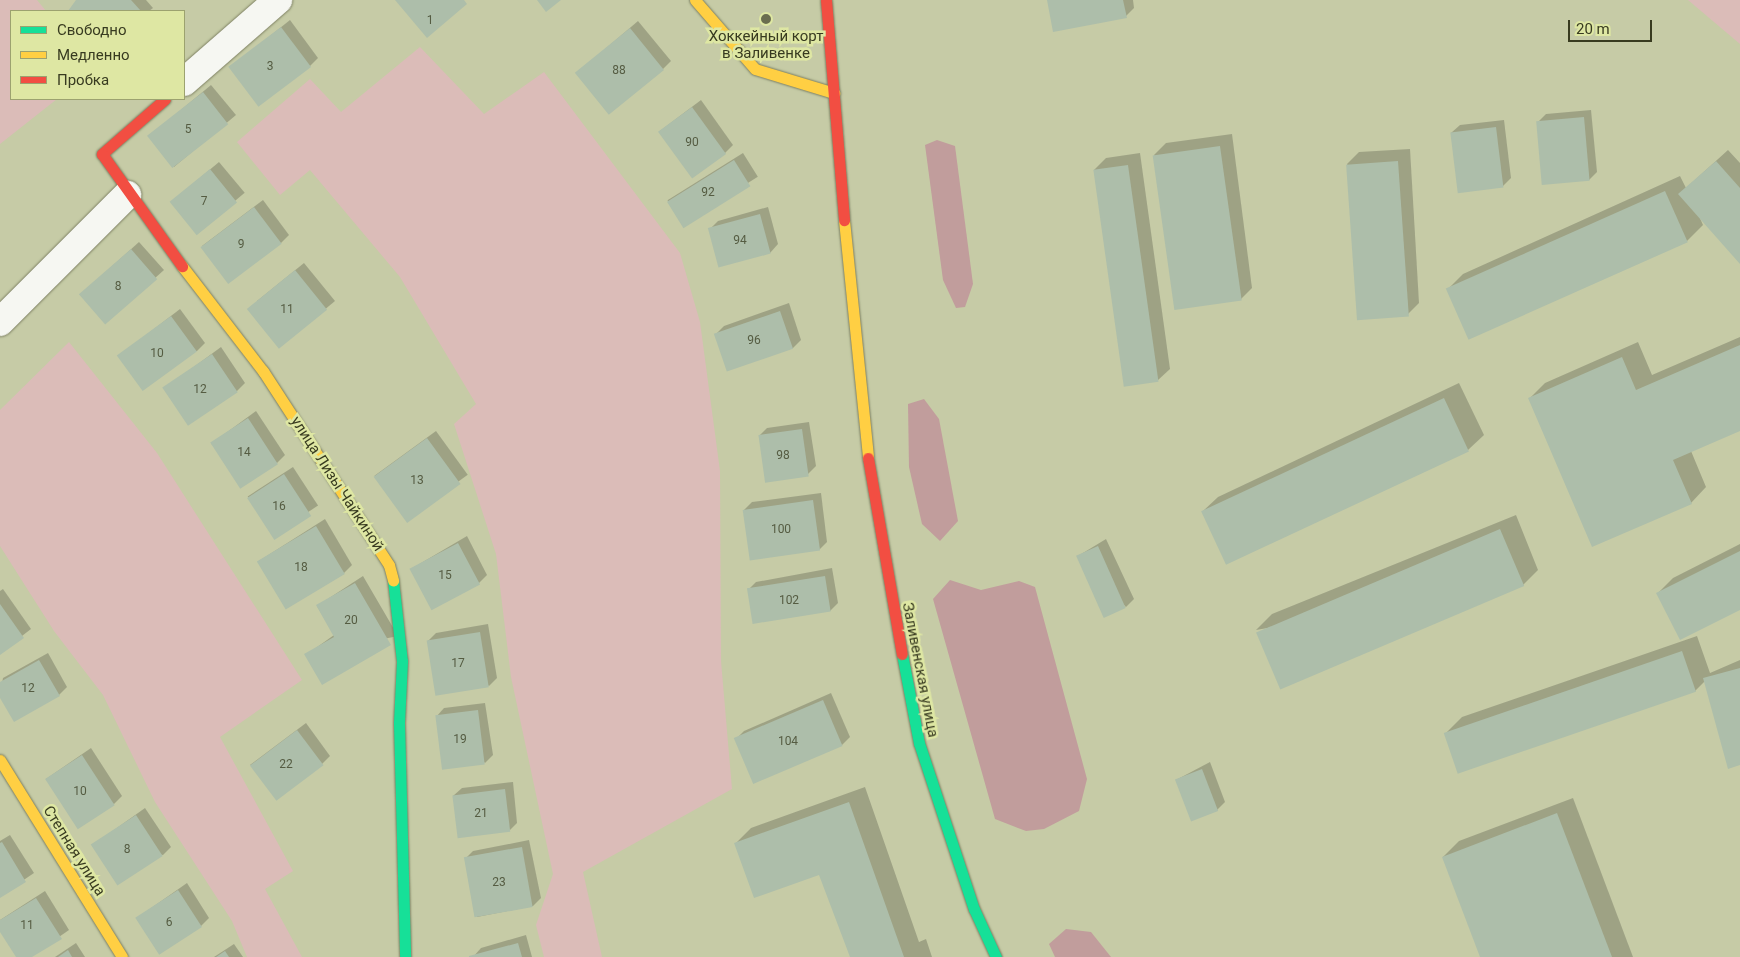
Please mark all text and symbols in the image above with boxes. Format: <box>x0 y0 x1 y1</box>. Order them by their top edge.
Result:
legend <box>10 10 185 100</box>
scale bar <box>1570 10 1654 42</box>
marker: Хоккейный корт в Заливенке <box>760 13 772 25</box>
house number: 1 <box>427 14 433 28</box>
text: 20 m <box>1576 20 1610 38</box>
text: Свободно <box>57 21 126 39</box>
place label: Хоккейный корт в Заливенке <box>709 27 823 62</box>
text: Медленно <box>57 46 130 64</box>
house number: 3 <box>267 60 273 74</box>
house number: 88 <box>612 64 626 78</box>
text: Пробка <box>57 71 109 89</box>
house number: 5 <box>185 123 191 137</box>
house number: 90 <box>685 136 699 150</box>
house number: 92 <box>701 186 715 200</box>
house number: 7 <box>201 195 207 209</box>
house number: 94 <box>733 234 747 248</box>
house number: 9 <box>238 238 244 252</box>
house number: 8 <box>115 280 121 294</box>
house number: 11 <box>280 303 294 317</box>
house number: 96 <box>747 334 761 348</box>
house number: 10 <box>150 347 164 361</box>
house number: 12 <box>193 383 207 397</box>
street label: улица Лизы Чайкиной <box>287 413 387 555</box>
house number: 14 <box>237 446 251 460</box>
house number: 98 <box>776 449 790 463</box>
house number: 13 <box>410 474 424 488</box>
house number: 16 <box>272 500 286 514</box>
house number: 100 <box>771 523 791 537</box>
house number: 18 <box>294 561 308 575</box>
house number: 15 <box>438 569 452 583</box>
house number: 102 <box>779 594 799 608</box>
street label: Заливенская улица <box>898 601 942 739</box>
house number: 20 <box>344 614 358 628</box>
house number: 17 <box>451 657 465 671</box>
house number: 12 <box>21 682 35 696</box>
house number: 19 <box>453 733 467 747</box>
house number: 104 <box>778 735 798 749</box>
house number: 22 <box>279 758 293 772</box>
house number: 10 <box>73 785 87 799</box>
street label: Степная улица <box>39 803 109 899</box>
house number: 21 <box>474 807 488 821</box>
house number: 8 <box>124 843 130 857</box>
house number: 23 <box>492 876 506 890</box>
house number: 6 <box>166 916 172 930</box>
house number: 11 <box>20 919 34 933</box>

